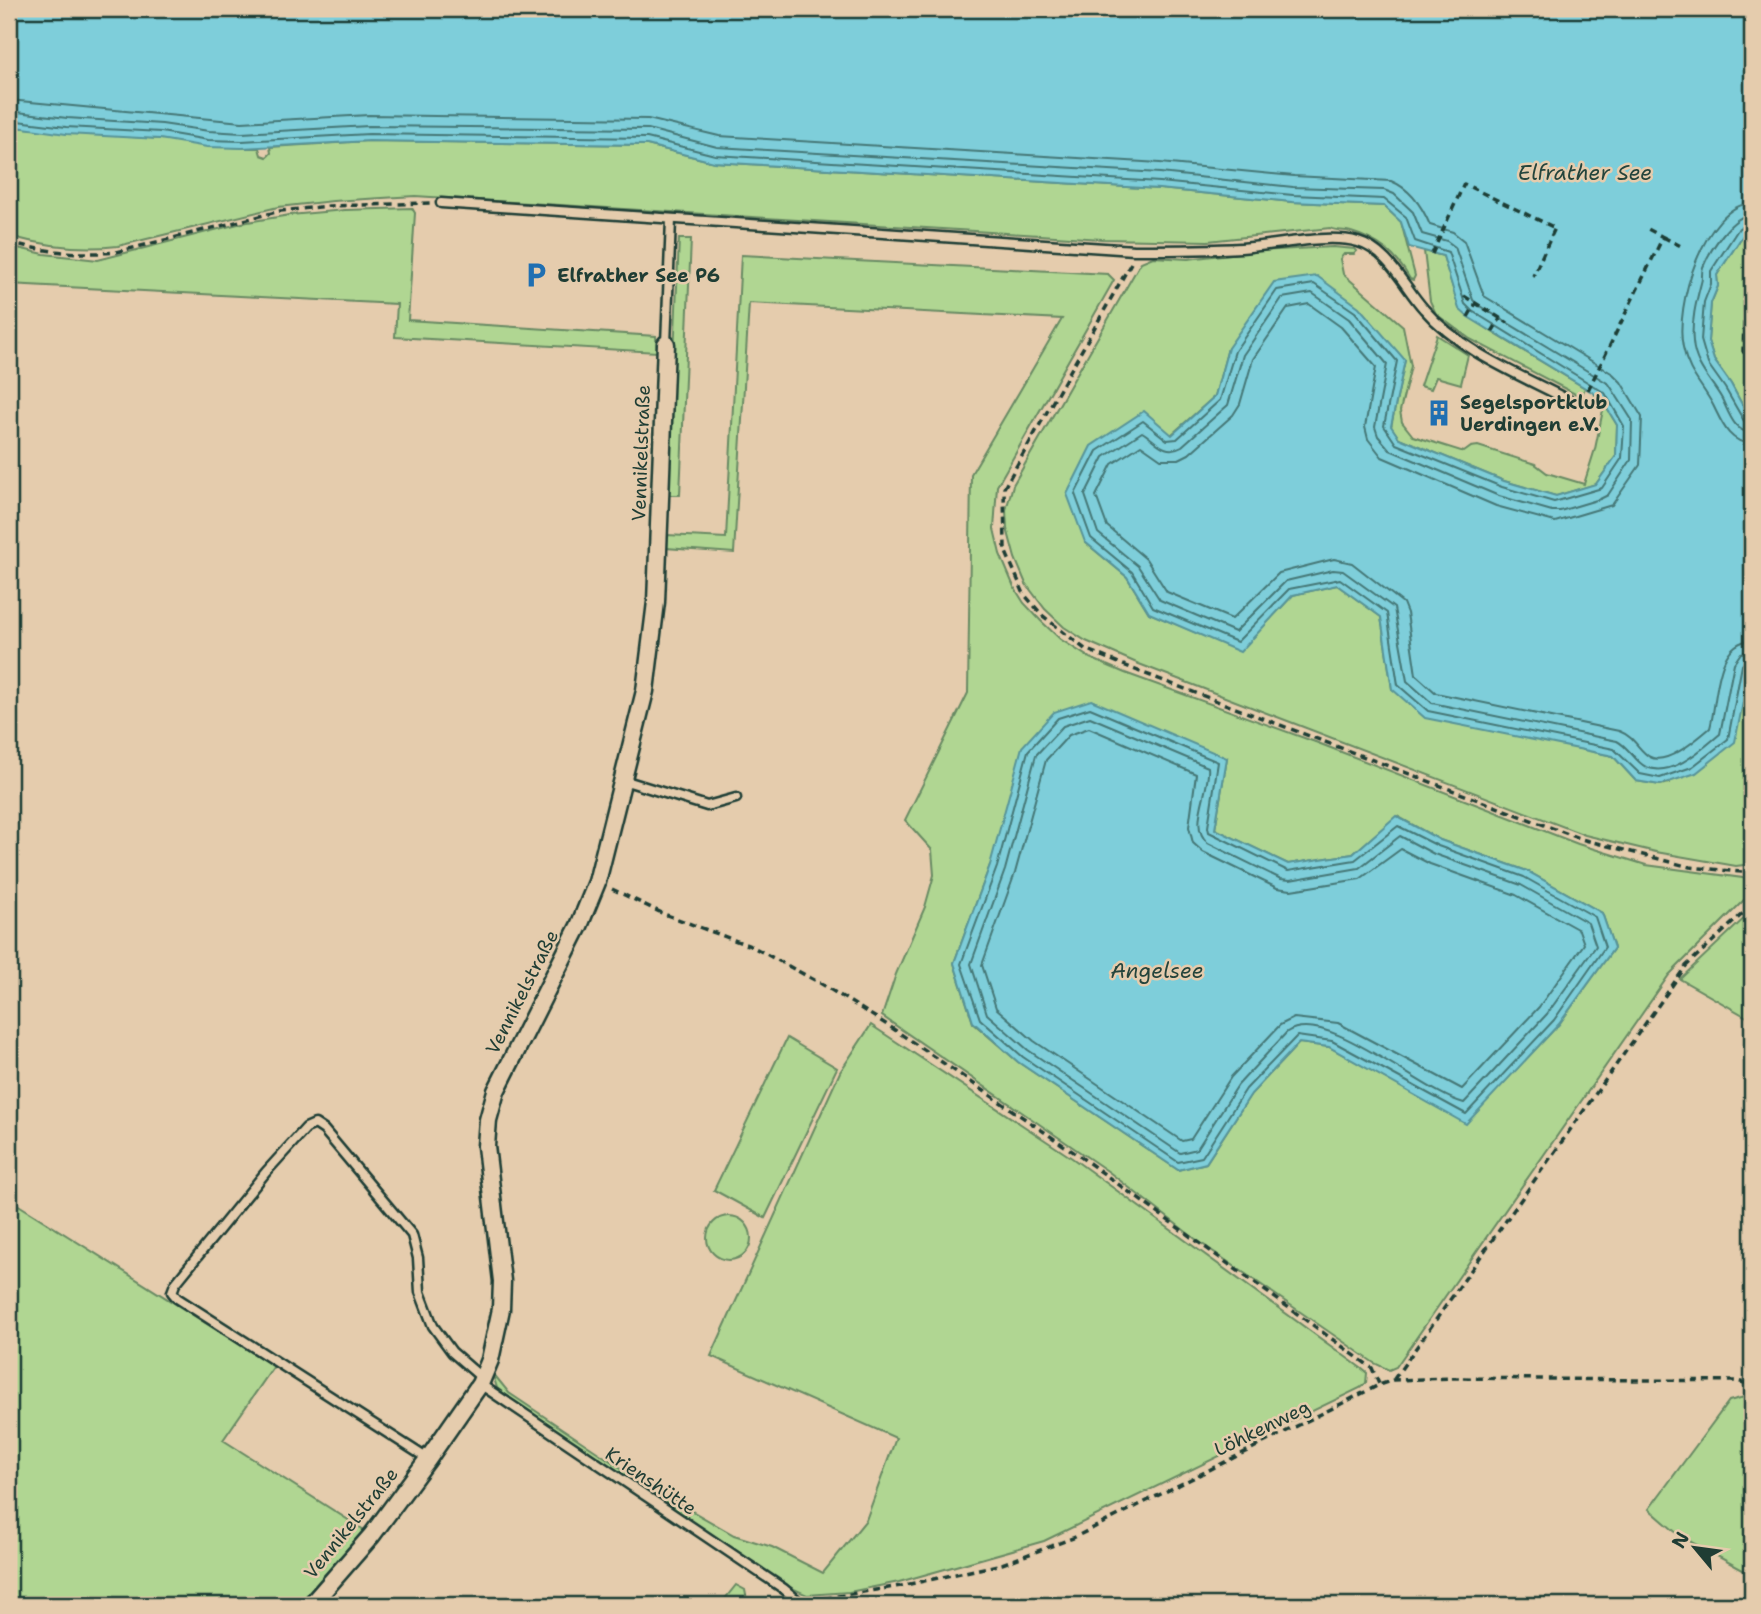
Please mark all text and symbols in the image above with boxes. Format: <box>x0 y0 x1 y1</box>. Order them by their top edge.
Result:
water label: Elfrather See <box>1518 159 1652 187</box>
parking icon: Elfrather See P6 <box>521 260 551 290</box>
place label: Elfrather See P6 <box>557 263 720 288</box>
street label: Vennikelstraße <box>626 384 656 522</box>
place label: Segelsportklub Uerdingen e.V. <box>1460 390 1608 437</box>
building icon: Segelsportklub Uerdingen e.V. <box>1424 398 1454 428</box>
street label: Vennikelstraße <box>480 926 564 1058</box>
water label: Angelsee <box>1111 957 1203 985</box>
street label: Löhkenweg <box>1210 1394 1314 1462</box>
street label: Krienshütte <box>601 1441 701 1521</box>
street label: Vennikelstraße <box>298 1462 404 1584</box>
north arrow <box>1660 1512 1730 1582</box>
text: N <box>1666 1527 1695 1553</box>

